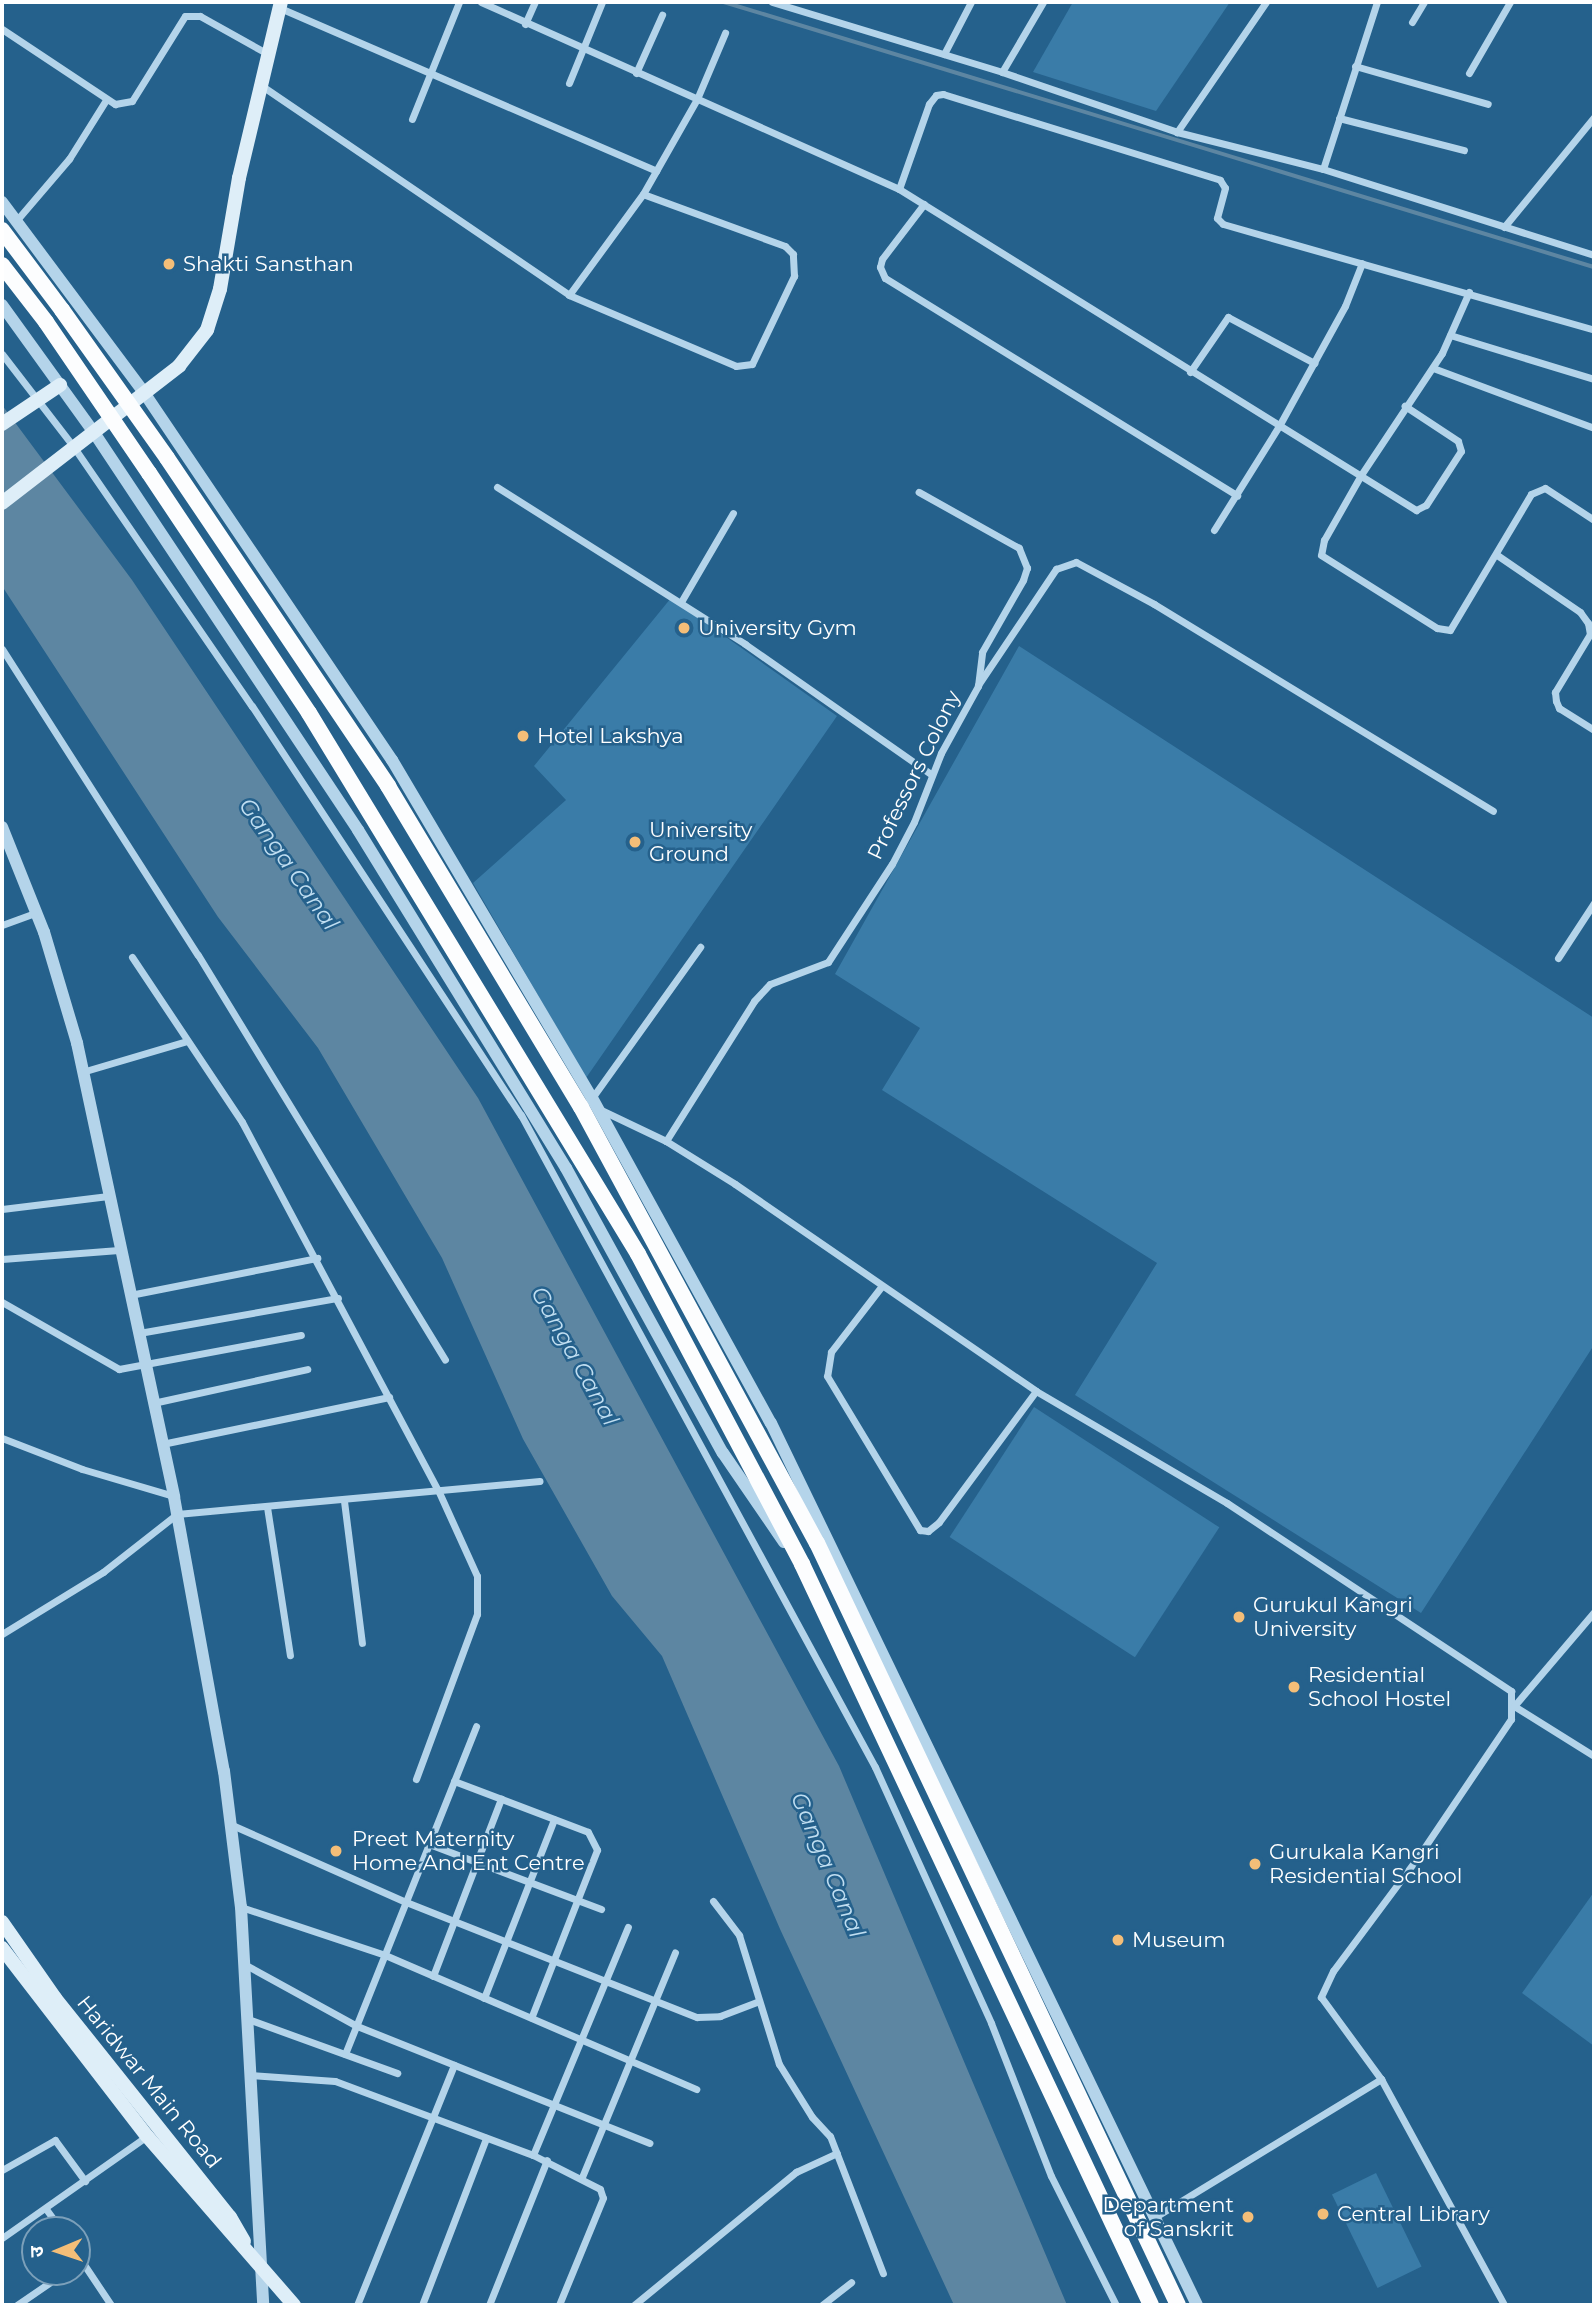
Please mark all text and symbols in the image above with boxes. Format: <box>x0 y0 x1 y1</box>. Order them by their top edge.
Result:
place label: Shakti Sansthan <box>183 251 354 277</box>
marker: Shakti Sansthan <box>161 256 177 272</box>
place label: University Gym <box>698 615 857 641</box>
marker: University Gym <box>676 620 692 636</box>
street label: Professors Colony <box>862 686 966 864</box>
place label: Hotel Lakshya <box>537 723 684 749</box>
marker: Hotel Lakshya <box>515 728 531 744</box>
water label: Ganga Canal <box>233 793 345 935</box>
place label: University Ground <box>649 817 752 867</box>
marker: University Ground <box>627 834 643 850</box>
water label: Ganga Canal <box>525 1281 625 1431</box>
place label: Gurukul Kangri University <box>1253 1592 1413 1642</box>
marker: Gurukul Kangri University <box>1231 1609 1247 1625</box>
place label: Residential School Hostel <box>1308 1662 1451 1712</box>
marker: Residential School Hostel <box>1286 1679 1302 1695</box>
water label: Ganga Canal <box>785 1788 871 1942</box>
place label: Preet Maternity Home And Ent Centre <box>352 1826 585 1876</box>
place label: Gurukala Kangri Residential School <box>1269 1839 1462 1889</box>
marker: Preet Maternity Home And Ent Centre <box>326 1841 346 1861</box>
marker: Gurukala Kangri Residential School <box>1247 1856 1263 1872</box>
place label: Museum <box>1132 1927 1225 1953</box>
marker: Museum <box>1110 1932 1126 1948</box>
street label: Haridwar Main Road <box>72 1991 226 2173</box>
place label: Department of Sanskrit <box>1102 2192 1234 2242</box>
place label: Central Library <box>1337 2201 1490 2227</box>
marker: Central Library <box>1315 2206 1331 2222</box>
marker: Department of Sanskrit <box>1240 2209 1256 2225</box>
north arrow <box>21 2216 91 2286</box>
text: उ <box>25 2246 48 2258</box>

